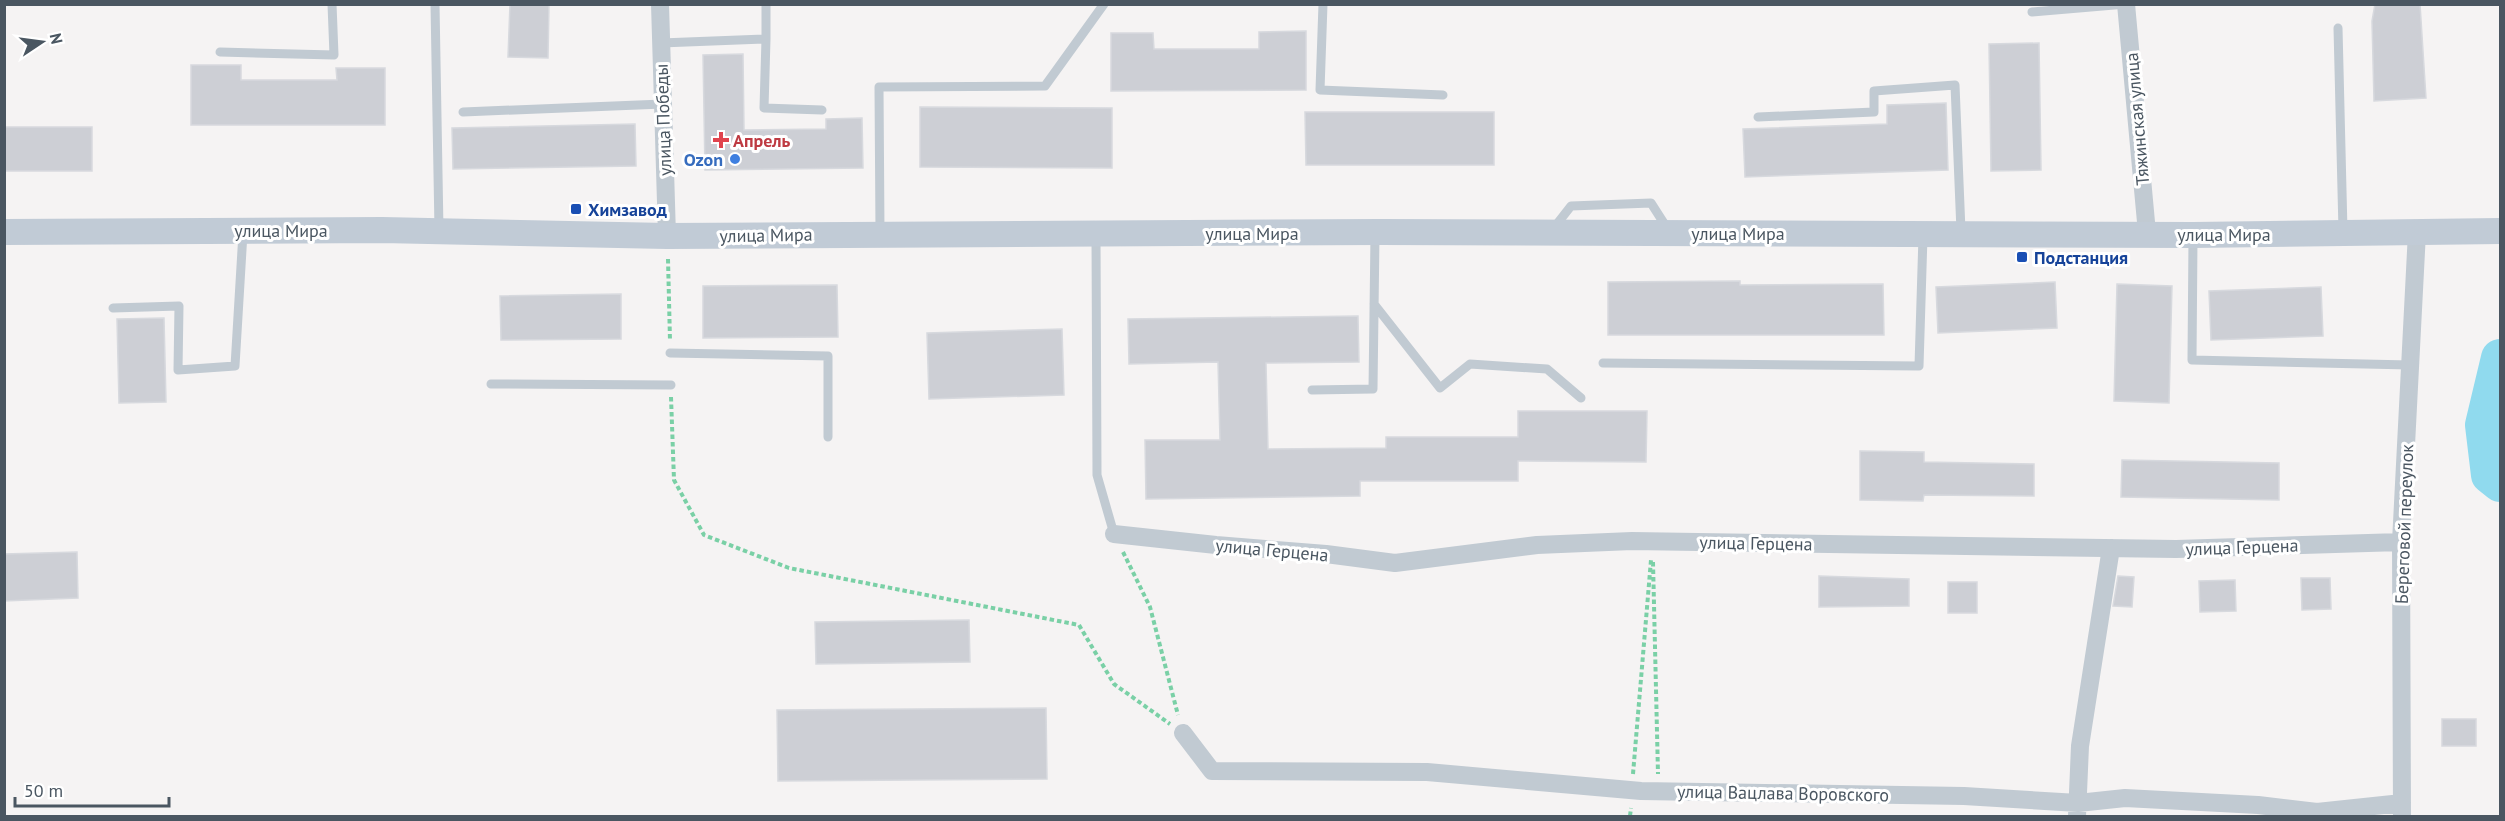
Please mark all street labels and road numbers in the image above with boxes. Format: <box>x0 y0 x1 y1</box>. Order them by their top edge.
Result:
street label: Тяжинская улица <box>2120 52 2154 186</box>
street label: улица Победы <box>650 64 676 176</box>
street label: улица Мира <box>234 219 328 242</box>
street label: улица Мира <box>1205 222 1299 245</box>
street label: улица Мира <box>1691 222 1785 245</box>
street label: улица Мира <box>719 223 813 247</box>
street label: улица Мира <box>2177 223 2271 246</box>
street label: Береговой переулок <box>2390 443 2418 604</box>
street label: улица Герцена <box>1699 531 1813 555</box>
street label: улица Герцена <box>1215 534 1329 566</box>
street label: улица Герцена <box>2185 534 2299 560</box>
street label: улица Вацлава Воровского <box>1677 780 1889 806</box>

